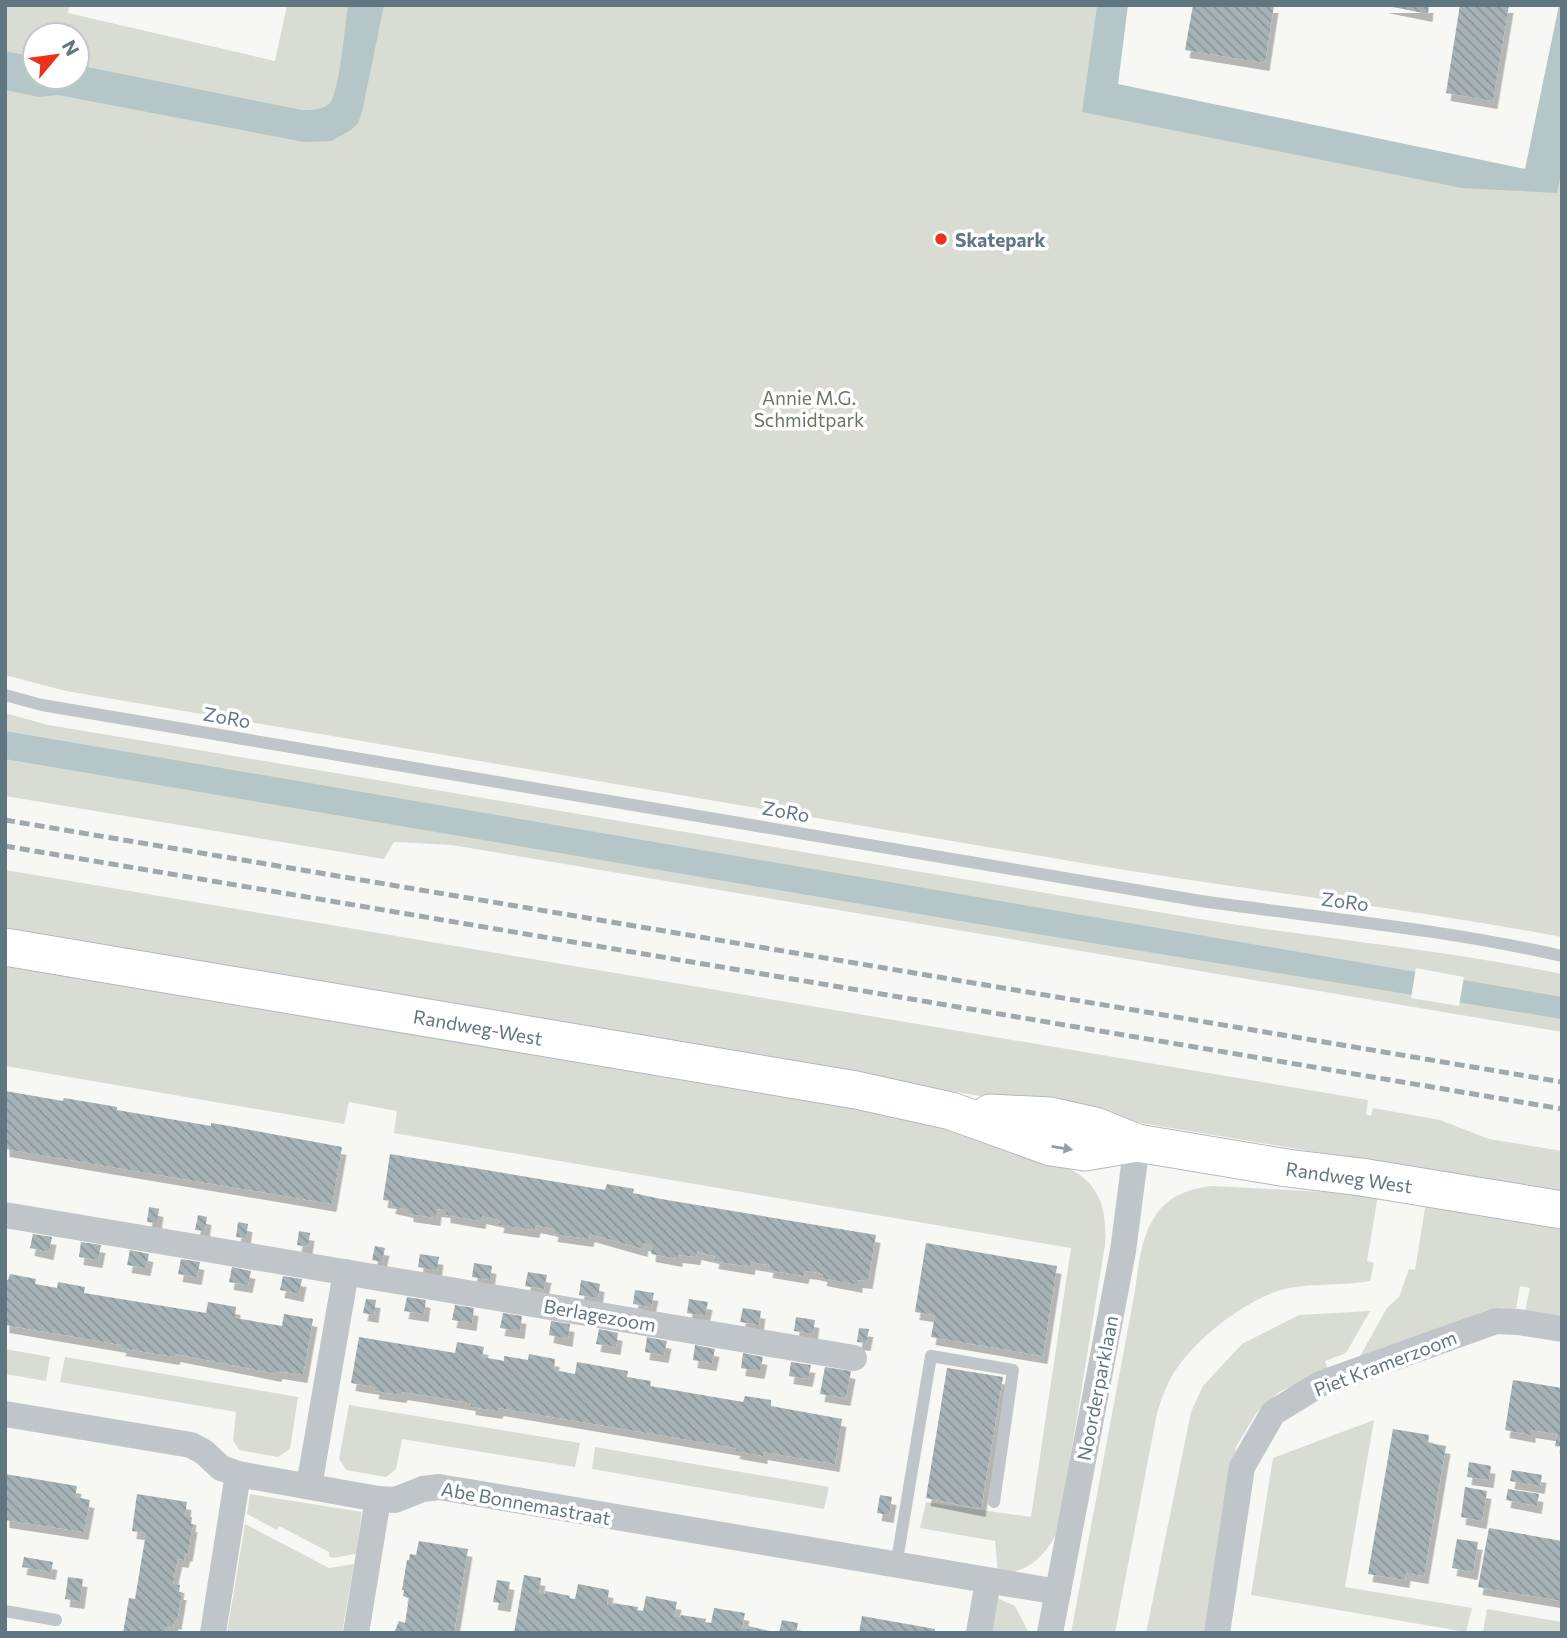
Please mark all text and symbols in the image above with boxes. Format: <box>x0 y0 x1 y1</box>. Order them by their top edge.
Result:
north arrow <box>21 21 91 91</box>
text: N <box>58 36 85 59</box>
place label: Skatepark <box>955 228 1045 251</box>
marker: Skatepark <box>933 231 949 247</box>
park label: Annie M.G. Schmidtpark <box>754 386 864 431</box>
street label: ZoRo <box>202 702 252 732</box>
street label: ZoRo <box>761 796 811 826</box>
street label: ZoRo <box>1320 887 1370 915</box>
street label: Randweg-West <box>412 1004 545 1050</box>
one-way arrow <box>1051 1143 1073 1154</box>
street label: Randweg West <box>1284 1157 1414 1197</box>
street label: Berlagezoom <box>542 1294 658 1336</box>
street label: Noorderparklaan <box>1072 1313 1122 1463</box>
street label: Piet Kramerzoom <box>1310 1325 1460 1401</box>
street label: Abe Bonnemastraat <box>440 1477 613 1529</box>

